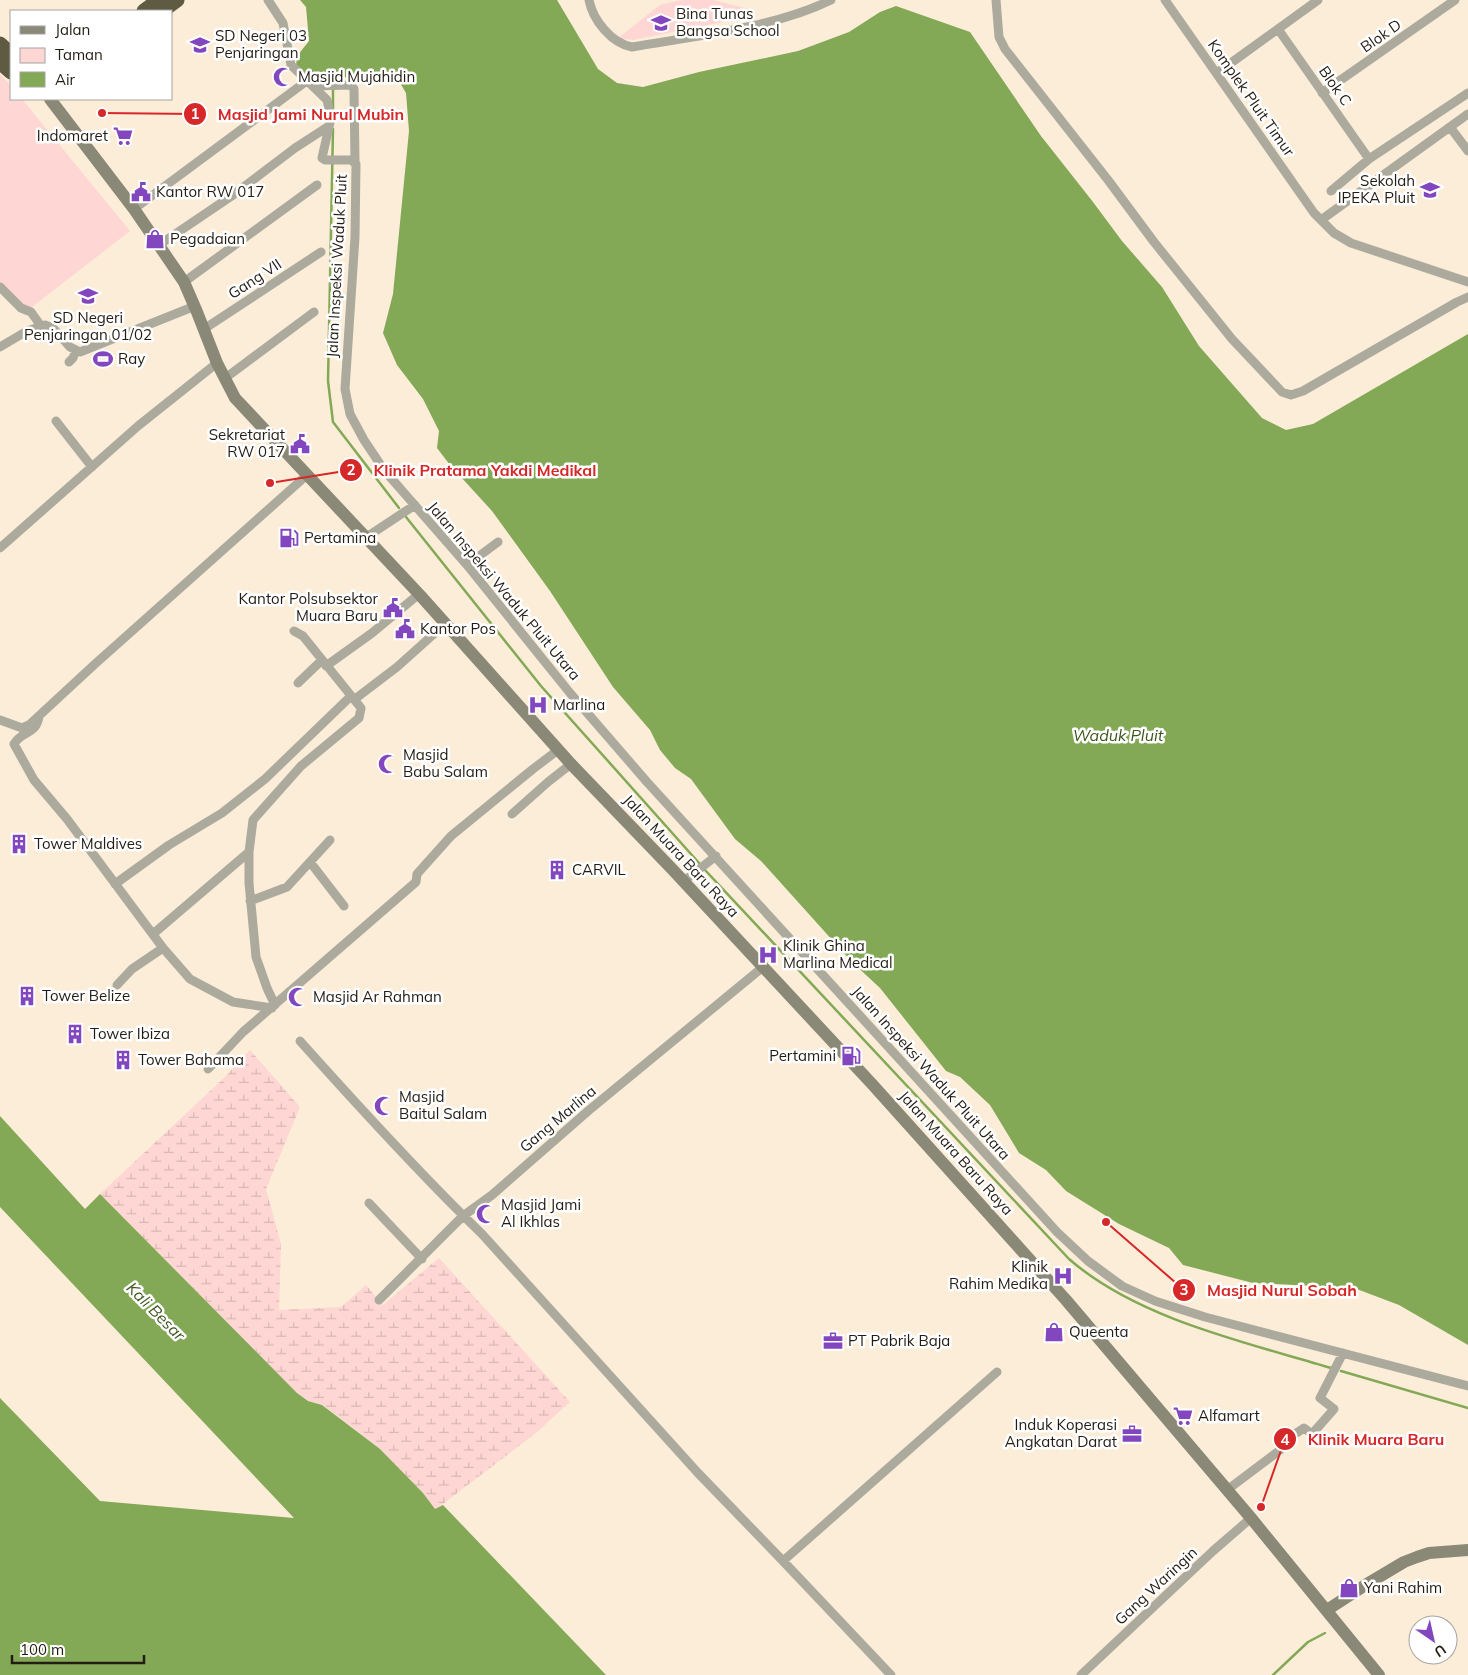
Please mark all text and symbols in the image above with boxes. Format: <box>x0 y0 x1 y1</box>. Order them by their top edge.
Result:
place label: Bina Tunas Bangsa School <box>676 4 780 40</box>
legend <box>10 10 172 100</box>
school or university icon: Bina Tunas Bangsa School <box>650 12 672 34</box>
street label: Blok D <box>1357 15 1405 56</box>
text: Jalan <box>55 20 90 39</box>
place label: SD Negeri 03 Penjaringan <box>215 26 307 62</box>
school or university icon: SD Negeri 03 Penjaringan <box>189 34 211 56</box>
street label: Komplek Pluit Timur <box>1204 36 1299 160</box>
text: Taman <box>55 45 103 64</box>
street label: Blok C <box>1315 62 1356 109</box>
mosque icon: Masjid Mujahidin <box>272 66 294 88</box>
place label: Masjid Mujahidin <box>298 67 415 86</box>
text: Air <box>55 70 76 89</box>
callout: Masjid Jami Nurul Mubin <box>183 98 414 129</box>
text: 1 <box>190 104 200 123</box>
text: Masjid Jami Nurul Mubin <box>218 104 404 124</box>
supermarket icon: Indomaret <box>112 125 134 147</box>
place label: Indomaret <box>37 126 108 145</box>
place label: Sekolah IPEKA Pluit <box>1338 171 1415 207</box>
street label: Jalan Inspeksi Waduk Pluit <box>322 174 351 358</box>
school or university icon: Sekolah IPEKA Pluit <box>1419 179 1441 201</box>
public building icon: Kantor RW 017 <box>130 181 152 203</box>
place label: Kantor RW 017 <box>156 182 264 201</box>
shop icon: Pegadaian <box>144 228 166 250</box>
place label: Pegadaian <box>170 229 245 248</box>
street label: Gang VII <box>224 254 285 303</box>
school or university icon: SD Negeri Penjaringan 01/02 <box>77 285 99 307</box>
place label: SD Negeri Penjaringan 01/02 <box>24 308 152 344</box>
sports icon: Ray <box>92 348 114 370</box>
place label: Ray <box>118 349 145 368</box>
place label: Sekretariat RW 017 <box>209 425 285 461</box>
public building icon: Sekretariat RW 017 <box>289 433 311 455</box>
callout: Klinik Pratama Yakdi Medikal <box>339 454 607 485</box>
text: 2 <box>346 460 356 479</box>
text: Klinik Pratama Yakdi Medikal <box>374 460 596 480</box>
street label: Jalan Inspeksi Waduk Pluit Utara <box>424 497 585 684</box>
fuel station icon: Pertamina <box>278 527 300 549</box>
place label: Pertamina <box>304 528 376 547</box>
place label: Kantor Polsubsektor Muara Baru <box>239 589 379 625</box>
public building icon: Kantor Polsubsektor Muara Baru <box>382 597 404 619</box>
public building icon: Kantor Pos <box>394 618 416 640</box>
place label: Kantor Pos <box>420 619 496 638</box>
hospital icon: Marlina <box>527 694 549 716</box>
place label: Marlina <box>553 695 605 714</box>
water label: Waduk Pluit <box>1073 725 1164 745</box>
place label: Masjid Babu Salam <box>403 745 488 781</box>
mosque icon: Masjid Babu Salam <box>377 753 399 775</box>
street label: Jalan Muara Baru Raya <box>619 790 743 921</box>
building icon: Tower Maldives <box>8 833 30 855</box>
place label: Tower Maldives <box>34 834 142 853</box>
building icon: CARVIL <box>546 859 568 881</box>
place label: CARVIL <box>572 860 626 879</box>
place label: Klinik Ghina Marlina Medical <box>783 936 893 972</box>
hospital icon: Klinik Ghina Marlina Medical <box>757 944 779 966</box>
street label: Jalan Inspeksi Waduk Pluit Utara <box>848 982 1015 1164</box>
building icon: Tower Belize <box>16 985 38 1007</box>
place label: Tower Belize <box>42 986 130 1005</box>
mosque icon: Masjid Ar Rahman <box>287 986 309 1008</box>
place label: Masjid Ar Rahman <box>313 987 442 1006</box>
building icon: Tower Ibiza <box>64 1023 86 1045</box>
place label: Tower Ibiza <box>90 1024 170 1043</box>
fuel station icon: Pertamini <box>840 1045 862 1067</box>
place label: Pertamini <box>769 1046 836 1065</box>
building icon: Tower Bahama <box>112 1049 134 1071</box>
place label: Tower Bahama <box>138 1050 244 1069</box>
street label: Gang Marlina <box>516 1081 600 1156</box>
street label: Jalan Muara Baru Raya <box>895 1086 1017 1219</box>
place label: Masjid Baitul Salam <box>399 1087 487 1123</box>
mosque icon: Masjid Baitul Salam <box>373 1095 395 1117</box>
place label: Masjid Jami Al Ikhlas <box>501 1195 581 1231</box>
mosque icon: Masjid Jami Al Ikhlas <box>475 1203 497 1225</box>
place label: Klinik Rahim Medika <box>949 1257 1048 1293</box>
hospital icon: Klinik Rahim Medika <box>1052 1265 1074 1287</box>
callout: Masjid Nurul Sobah <box>1172 1274 1367 1305</box>
water label: Kali Besar <box>123 1278 190 1345</box>
text: 3 <box>1179 1280 1189 1299</box>
text: Masjid Nurul Sobah <box>1207 1280 1357 1300</box>
shop icon: Queenta <box>1043 1321 1065 1343</box>
place label: Queenta <box>1069 1322 1129 1341</box>
office icon: PT Pabrik Baja <box>822 1330 844 1352</box>
place label: PT Pabrik Baja <box>848 1331 950 1350</box>
supermarket icon: Alfamart <box>1172 1405 1194 1427</box>
place label: Alfamart <box>1198 1406 1260 1425</box>
place label: Induk Koperasi Angkatan Darat <box>1005 1415 1117 1451</box>
office icon: Induk Koperasi Angkatan Darat <box>1121 1423 1143 1445</box>
callout: Klinik Muara Baru <box>1273 1424 1455 1455</box>
text: Klinik Muara Baru <box>1308 1429 1444 1449</box>
text: 4 <box>1280 1430 1290 1449</box>
street label: Gang Waringin <box>1111 1543 1201 1629</box>
shop icon: Yani Rahim <box>1338 1577 1360 1599</box>
place label: Yani Rahim <box>1363 1578 1442 1597</box>
north arrow <box>1408 1615 1458 1665</box>
scale bar <box>12 1632 145 1664</box>
text: 100 m <box>20 1640 64 1659</box>
text: U <box>1431 1640 1450 1661</box>

